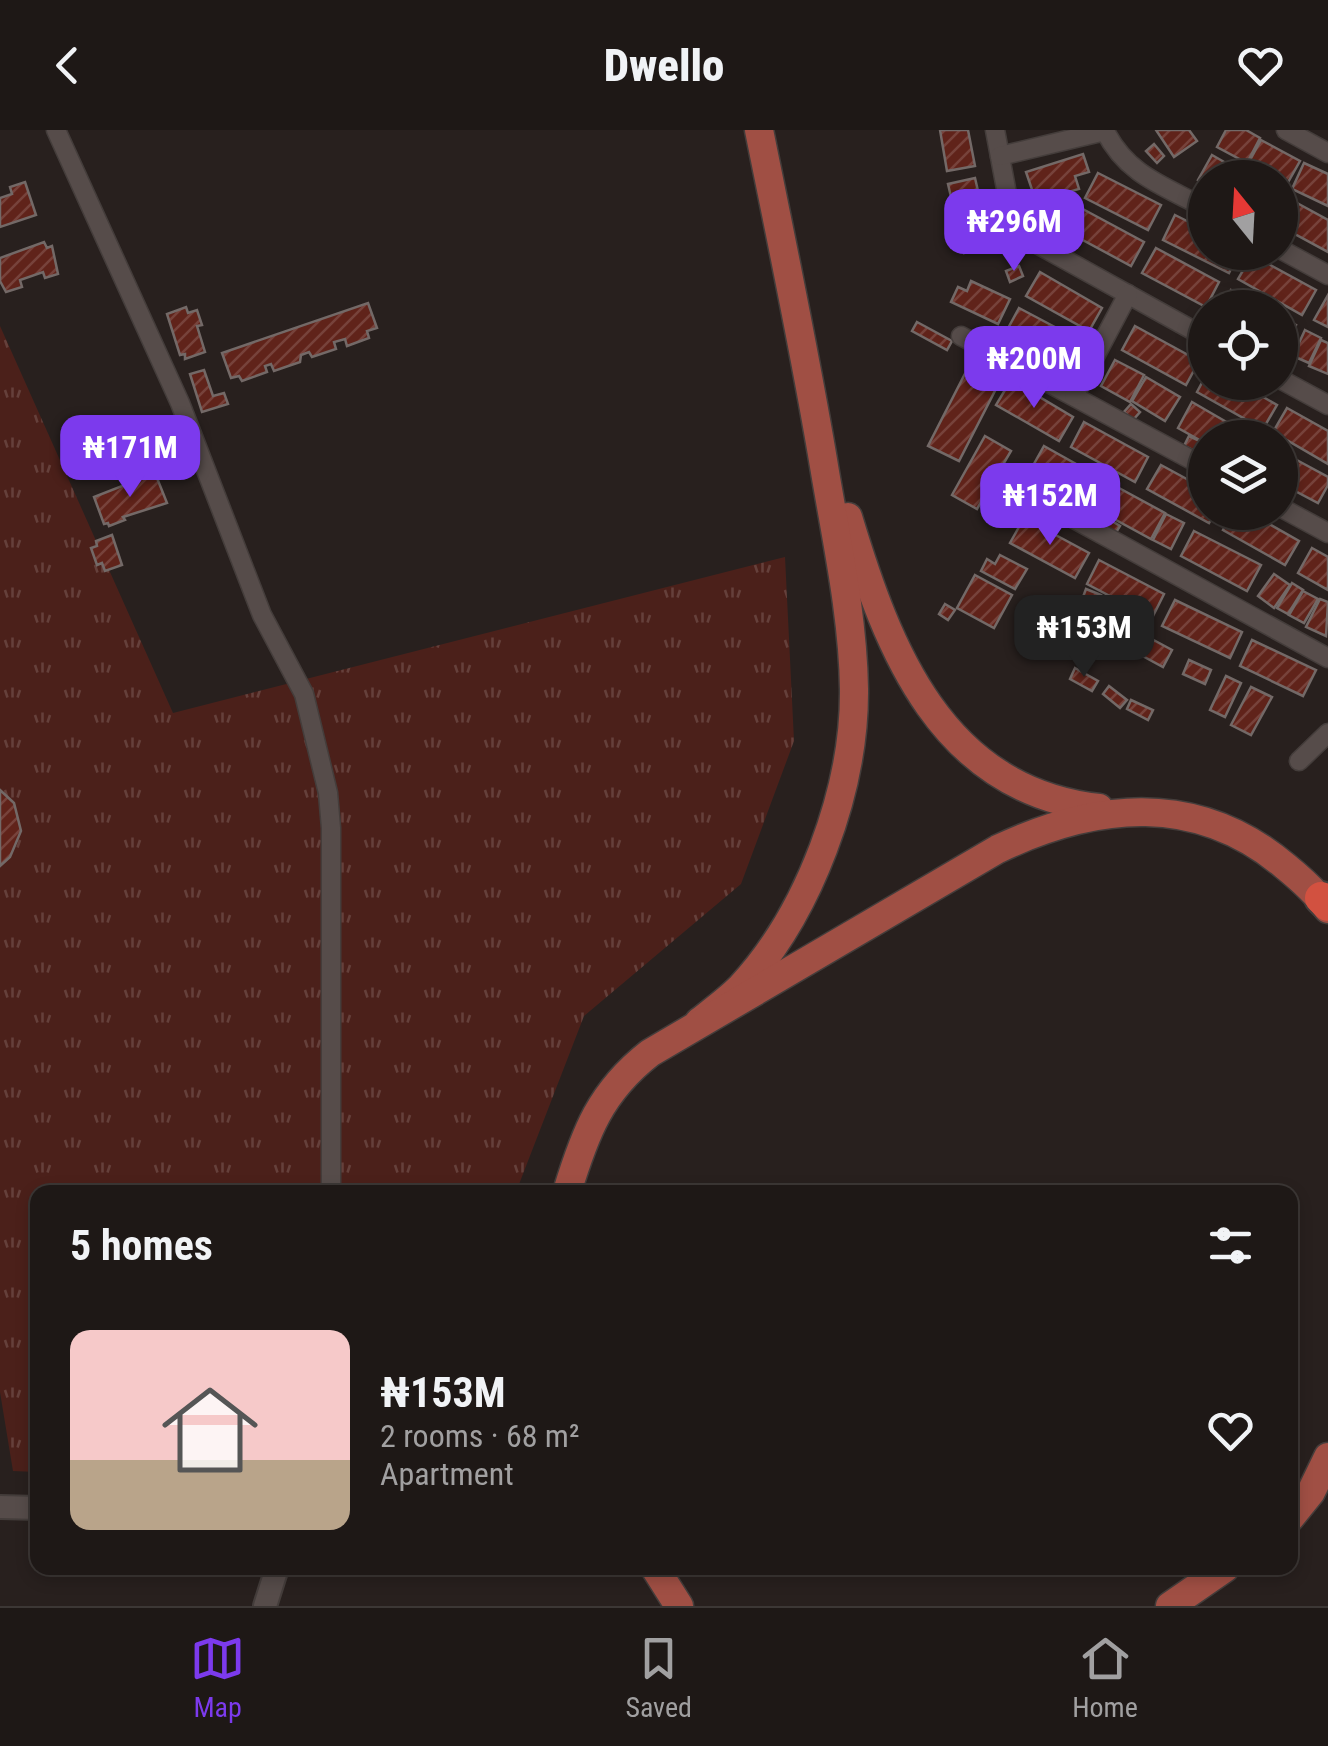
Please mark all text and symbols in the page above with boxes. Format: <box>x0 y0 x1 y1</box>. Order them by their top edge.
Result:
icon: back <box>40 38 95 93</box>
icon: heart <box>1233 38 1288 93</box>
text: Dwello <box>604 39 724 92</box>
north arrow <box>1188 160 1298 270</box>
map controls <box>1188 160 1298 530</box>
pin: ₦296M <box>944 189 1084 274</box>
text: ₦296M <box>966 202 1062 240</box>
button: locate <box>1188 290 1298 400</box>
pin: ₦200M <box>964 326 1104 411</box>
text: ₦200M <box>986 339 1082 377</box>
pin: ₦171M <box>60 415 200 500</box>
button: layers <box>1188 420 1298 530</box>
text: ₦171M <box>82 428 178 466</box>
pin: ₦152M <box>980 463 1120 548</box>
text: ₦152M <box>1002 476 1098 514</box>
pin: ₦153M <box>1014 595 1154 680</box>
text: ₦153M <box>1036 608 1132 646</box>
icon: filters <box>1203 1218 1258 1273</box>
text: 5 homes <box>70 1221 213 1270</box>
text: ₦153M <box>380 1368 506 1417</box>
icon: home <box>150 1370 270 1490</box>
icon: heart <box>1203 1403 1258 1458</box>
text: 2 rooms · 68 m² <box>380 1417 579 1455</box>
text: Apartment <box>380 1455 514 1493</box>
tab: Map <box>190 1631 245 1724</box>
tab: Saved <box>625 1631 692 1724</box>
tab: Home <box>1072 1631 1138 1724</box>

